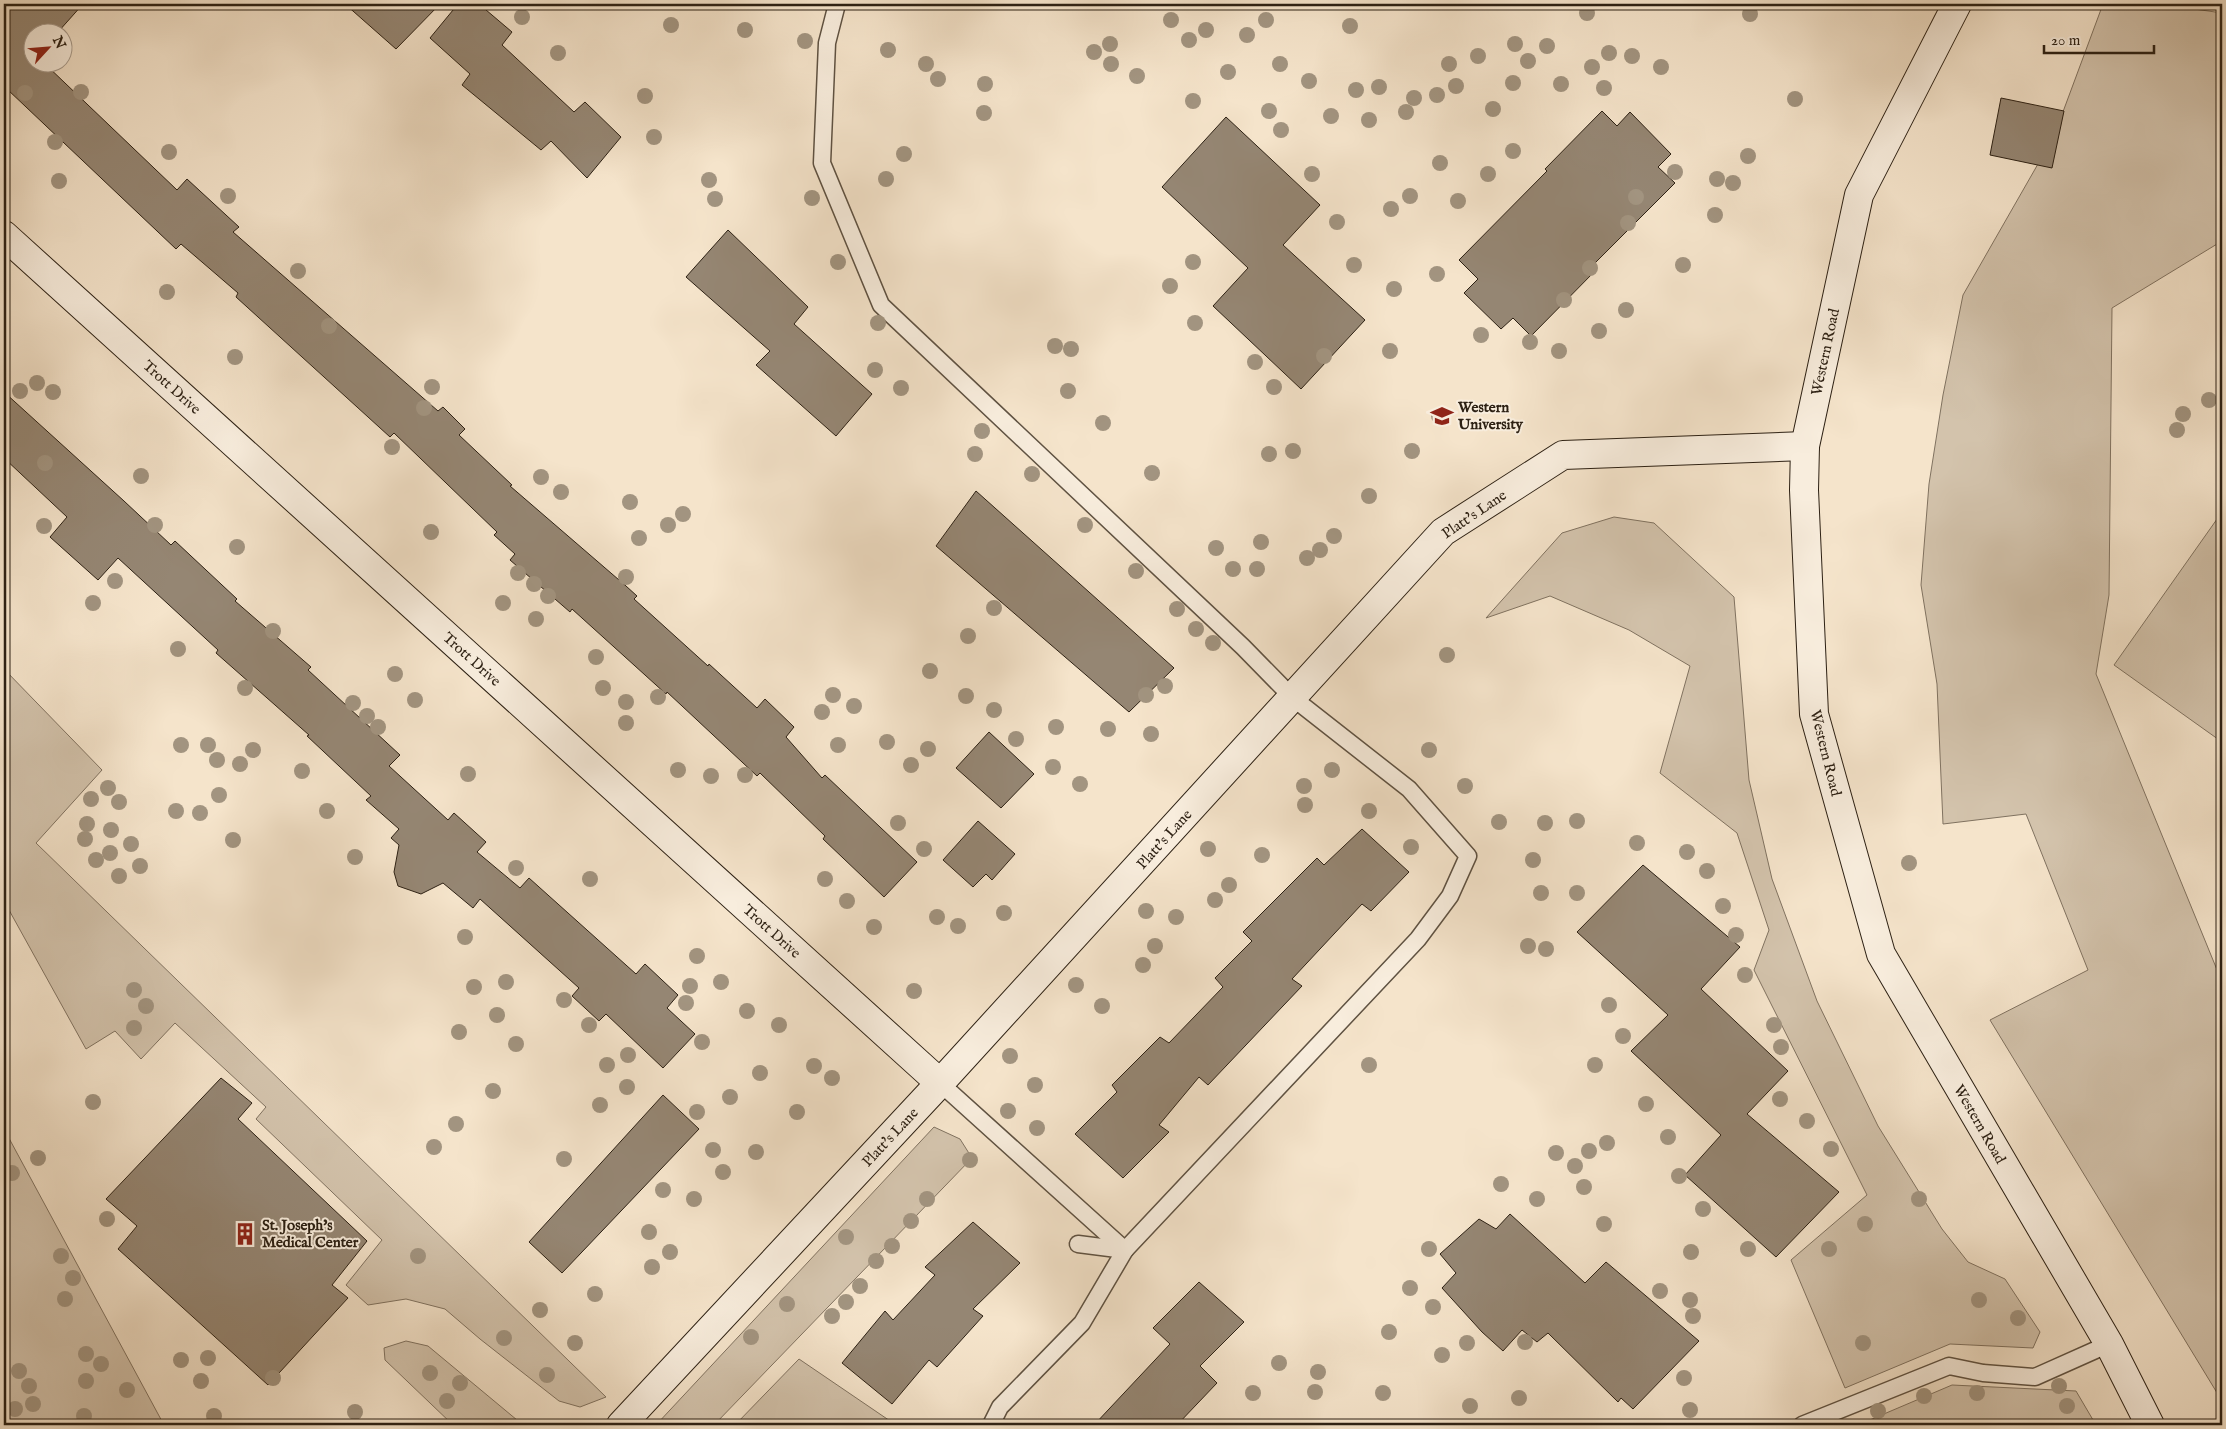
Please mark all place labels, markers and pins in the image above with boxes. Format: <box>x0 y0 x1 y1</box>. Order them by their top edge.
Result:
place label: Western University <box>1457 398 1524 434</box>
school or university icon: Western University <box>1429 403 1455 429</box>
place label: St. Joseph's Medical Center <box>262 1216 359 1252</box>
building icon: St. Joseph's Medical Center <box>232 1221 258 1247</box>

